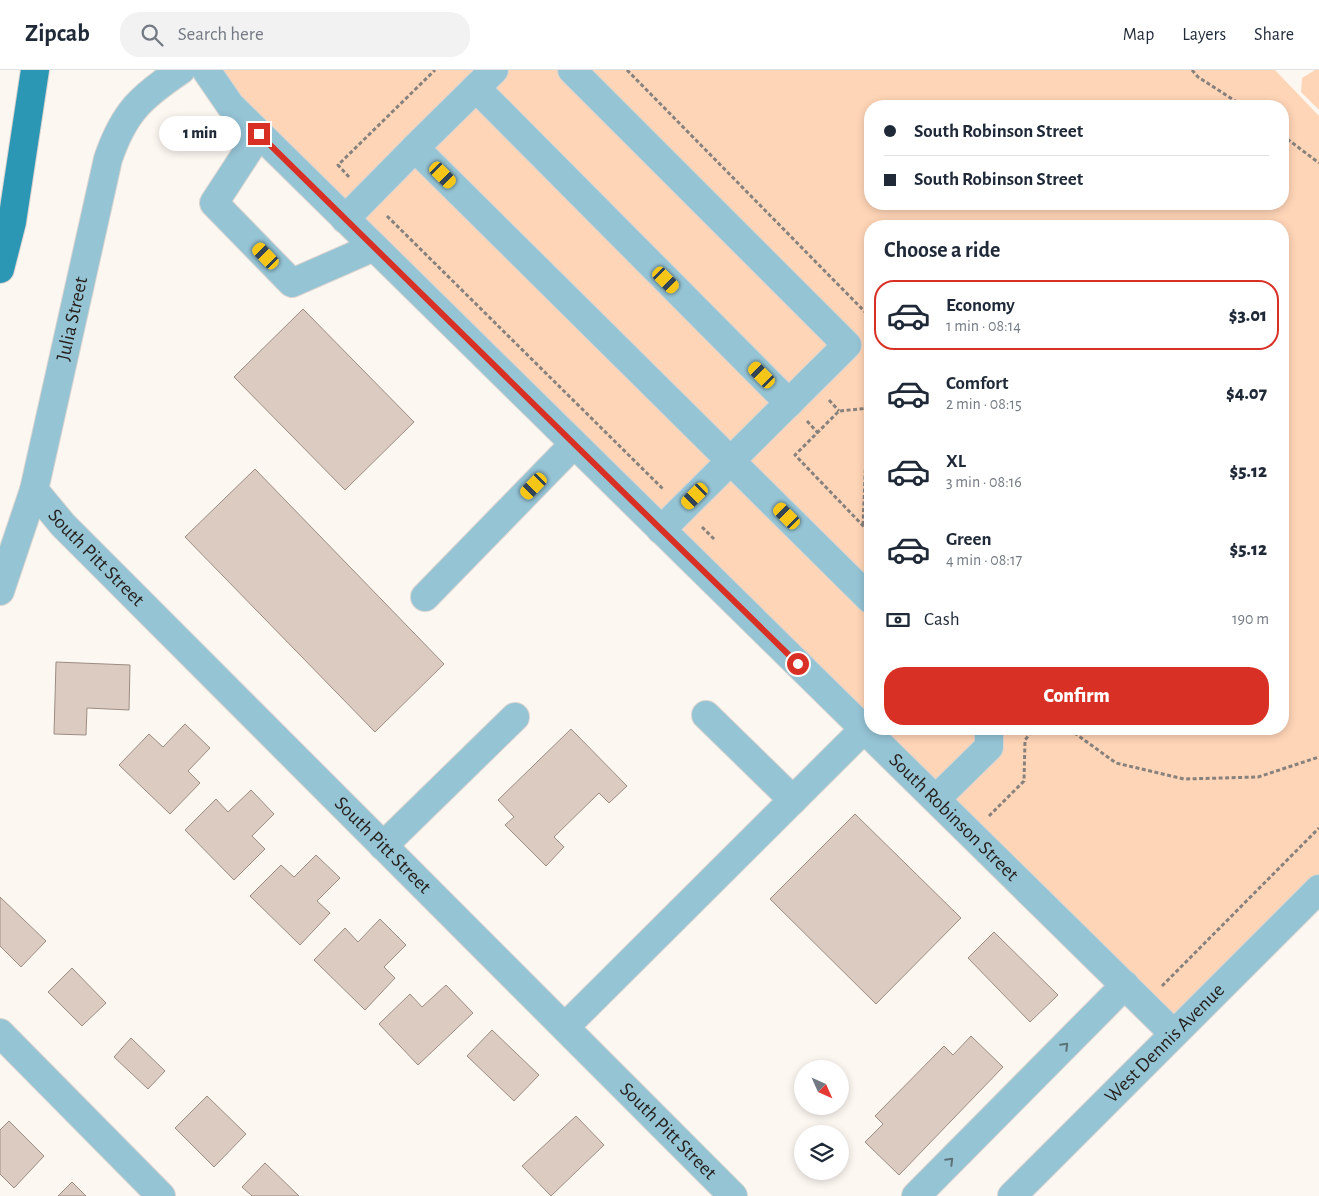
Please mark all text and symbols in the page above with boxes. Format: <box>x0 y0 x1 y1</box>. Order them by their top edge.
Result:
search box <box>120 12 470 57</box>
icon: search <box>138 21 166 49</box>
text: Zipcab <box>25 22 90 46</box>
text: Search here <box>178 25 264 44</box>
text: Map <box>1123 26 1154 44</box>
text: Layers <box>1182 26 1226 44</box>
text: Share <box>1254 26 1294 44</box>
callout: 1 min <box>159 116 242 152</box>
text: South Robinson Street <box>914 122 1083 141</box>
route end <box>248 123 270 145</box>
text: 1 min <box>183 125 217 141</box>
car <box>427 159 458 191</box>
text: South Robinson Street <box>914 170 1083 189</box>
text: Choose a ride <box>884 239 1000 261</box>
car <box>250 240 281 272</box>
car <box>650 264 681 296</box>
street label: Julia Street <box>53 274 92 363</box>
icon: car <box>886 293 931 338</box>
text: Economy <box>946 296 1015 315</box>
text: $3.01 <box>1229 306 1267 325</box>
text: 1 min · 08:14 <box>946 318 1021 334</box>
car <box>746 359 777 391</box>
icon: car <box>886 371 931 416</box>
text: Comfort <box>946 374 1008 393</box>
text: $4.07 <box>1226 384 1267 403</box>
text: 2 min · 08:15 <box>946 396 1022 412</box>
icon: car <box>886 449 931 494</box>
text: XL <box>946 452 966 471</box>
text: $5.12 <box>1230 462 1267 481</box>
car <box>518 470 549 502</box>
text: 3 min · 08:16 <box>946 474 1022 490</box>
car <box>679 480 710 512</box>
car <box>771 500 802 532</box>
street label: South Pitt Street <box>44 505 149 611</box>
icon: car <box>886 527 931 572</box>
text: Green <box>946 530 992 549</box>
text: $5.12 <box>1230 540 1267 559</box>
text: 4 min · 08:17 <box>946 552 1022 568</box>
icon: cash <box>884 606 912 634</box>
text: Cash <box>924 610 960 629</box>
text: 190 m <box>1232 611 1269 627</box>
route start <box>787 653 809 675</box>
button: Confirm <box>884 667 1269 725</box>
street label: South Robinson Street <box>885 750 1023 885</box>
street label: South Pitt Street <box>331 793 435 898</box>
street label: West Dennis Avenue <box>1101 980 1228 1107</box>
one-way arrow <box>1059 1043 1068 1052</box>
north arrow <box>794 1060 849 1115</box>
map controls <box>794 1060 849 1180</box>
street label: South Pitt Street <box>616 1079 721 1184</box>
button: layers <box>794 1125 849 1180</box>
one-way arrow <box>945 1158 954 1167</box>

